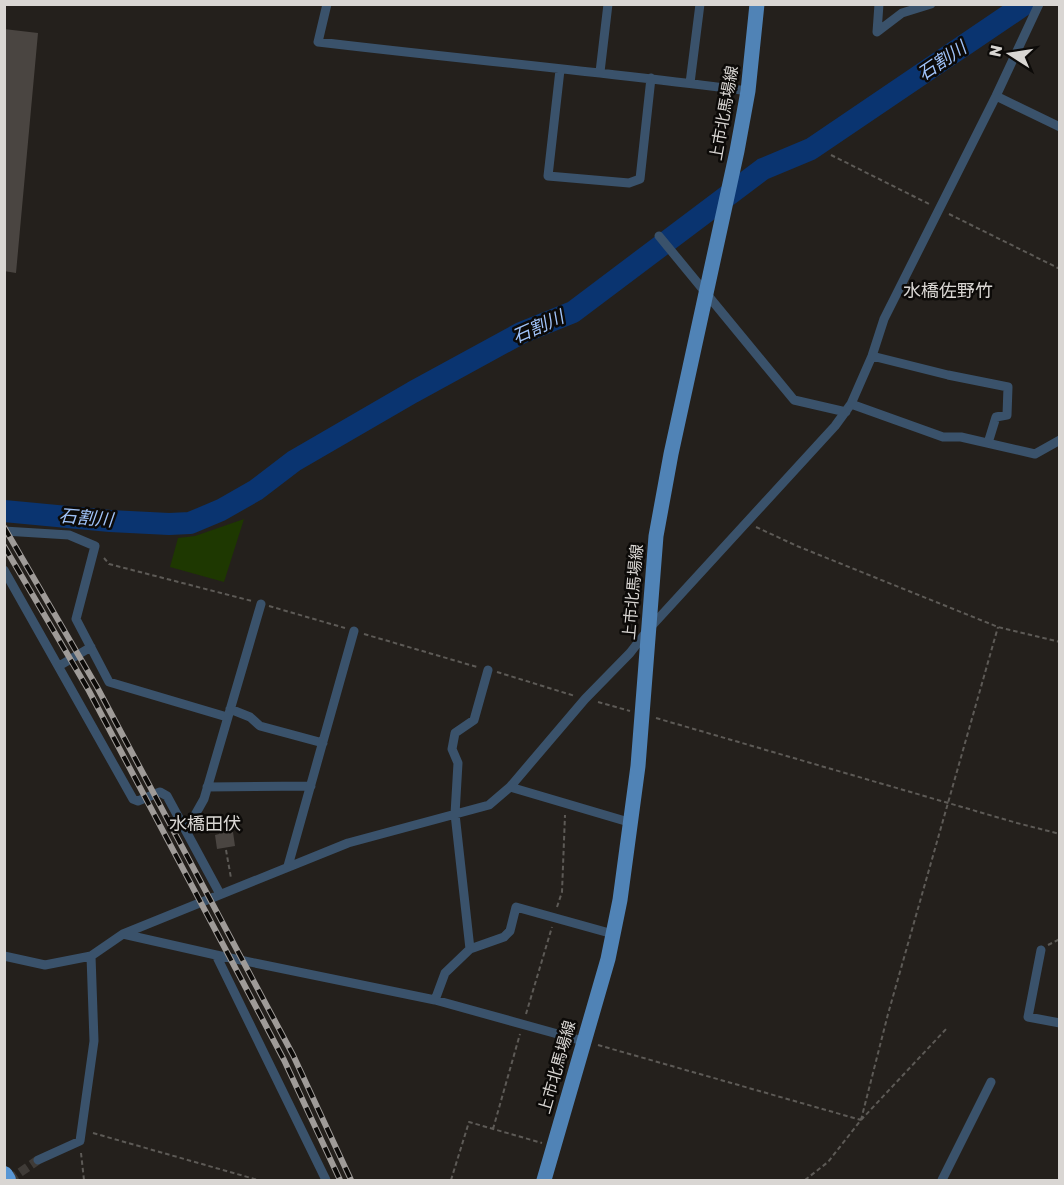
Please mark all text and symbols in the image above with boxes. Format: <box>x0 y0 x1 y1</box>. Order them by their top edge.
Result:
north arrow <box>980 24 1040 84</box>
water label: 石割川 <box>913 36 972 85</box>
text: N <box>985 43 1006 59</box>
street label: 上市北馬場線 <box>706 64 742 162</box>
district label: 水橋佐野竹 <box>903 280 993 302</box>
water label: 石割川 <box>509 305 569 348</box>
water label: 石割川 <box>58 505 116 531</box>
street label: 上市北馬場線 <box>619 543 647 641</box>
district label: 水橋田伏 <box>169 813 241 835</box>
street label: 上市北馬場線 <box>535 1018 579 1116</box>

